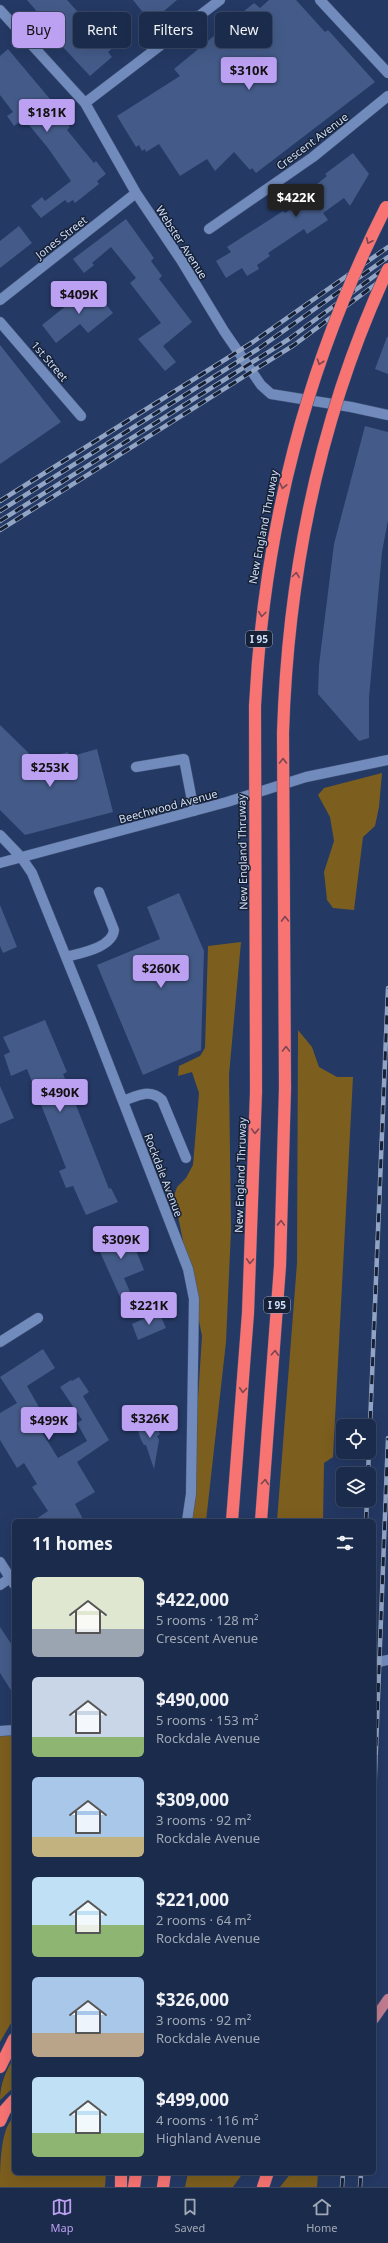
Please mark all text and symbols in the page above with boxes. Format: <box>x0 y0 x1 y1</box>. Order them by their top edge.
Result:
chip: Buy <box>12 12 65 48</box>
chip: Rent <box>73 12 131 48</box>
chip: Filters <box>139 12 207 48</box>
chip: New <box>215 12 272 48</box>
pin: $310K <box>221 57 277 91</box>
text: $310K <box>230 61 268 79</box>
pin: $181K <box>19 99 75 133</box>
text: $181K <box>28 103 66 121</box>
street label: Crescent Avenue <box>273 109 351 173</box>
pin: $422K <box>268 184 324 218</box>
text: $422K <box>277 188 315 206</box>
street label: Webster Avenue <box>153 203 211 281</box>
street label: Jones Street <box>31 212 90 262</box>
one-way arrow <box>366 237 374 245</box>
pin: $409K <box>51 281 107 315</box>
text: $409K <box>60 285 98 303</box>
street label: 1st Street <box>28 338 72 384</box>
one-way arrow <box>316 358 324 365</box>
street label: New England Thruway <box>245 468 281 585</box>
one-way arrow <box>280 483 288 490</box>
one-way arrow <box>291 572 300 578</box>
one-way arrow <box>258 611 267 618</box>
road number: I 95 <box>246 631 272 647</box>
pin: $253K <box>22 754 78 788</box>
text: $253K <box>31 758 69 776</box>
one-way arrow <box>279 758 287 764</box>
street label: Beechwood Avenue <box>117 786 219 826</box>
street label: New England Thruway <box>233 794 251 910</box>
one-way arrow <box>281 916 289 922</box>
pin: $260K <box>133 955 189 989</box>
text: $260K <box>142 959 180 977</box>
one-way arrow <box>282 1046 290 1052</box>
pin: $490K <box>32 1079 88 1113</box>
text: $490K <box>41 1083 79 1101</box>
street label: New England Thruway <box>230 1117 250 1233</box>
one-way arrow <box>251 1128 259 1134</box>
street label: Rockdale Avenue <box>141 1131 187 1219</box>
one-way arrow <box>277 1220 286 1226</box>
pin: $309K <box>93 1226 149 1260</box>
text: $309K <box>102 1230 140 1248</box>
one-way arrow <box>246 1258 254 1264</box>
pin: $221K <box>121 1292 177 1326</box>
text: $221K <box>130 1296 168 1314</box>
road number: I 95 <box>264 1297 290 1313</box>
one-way arrow <box>270 1350 279 1356</box>
one-way arrow <box>238 1387 247 1393</box>
pin: $326K <box>122 1405 178 1439</box>
pin: $499K <box>21 1407 77 1441</box>
text: $326K <box>131 1409 169 1427</box>
text: $499K <box>30 1411 68 1429</box>
map controls <box>336 1419 376 1507</box>
button: locate <box>336 1419 376 1459</box>
button: layers <box>336 1467 376 1507</box>
one-way arrow <box>260 1479 269 1485</box>
text: 11 homes <box>32 1532 113 1555</box>
icon: filters <box>334 1532 356 1554</box>
text: $422,000 <box>156 1588 229 1611</box>
icon: home <box>64 1593 112 1641</box>
text: 5 rooms · 128 m² <box>156 1611 259 1629</box>
text: Crescent Avenue <box>156 1629 258 1647</box>
text: $490,000 <box>156 1688 229 1711</box>
icon: home <box>64 1693 112 1741</box>
text: 5 rooms · 153 m² <box>156 1711 259 1729</box>
text: Rockdale Avenue <box>156 1729 260 1747</box>
text: $309,000 <box>156 1788 229 1811</box>
icon: home <box>64 1793 112 1841</box>
text: 3 rooms · 92 m² <box>156 1811 251 1829</box>
text: Rockdale Avenue <box>156 1829 260 1847</box>
text: $221,000 <box>156 1888 229 1911</box>
icon: home <box>64 1893 112 1941</box>
text: 2 rooms · 64 m² <box>156 1911 251 1929</box>
text: Rockdale Avenue <box>156 1929 260 1947</box>
text: $326,000 <box>156 1988 229 2011</box>
icon: home <box>64 1993 112 2041</box>
text: 3 rooms · 92 m² <box>156 2011 251 2029</box>
text: Rockdale Avenue <box>156 2029 260 2047</box>
text: $499,000 <box>156 2088 229 2111</box>
icon: home <box>64 2093 112 2141</box>
text: 4 rooms · 116 m² <box>156 2111 259 2129</box>
text: Highland Avenue <box>156 2129 261 2147</box>
tab: Map <box>51 2196 73 2235</box>
tab: Saved <box>174 2196 205 2235</box>
tab: Home <box>306 2196 338 2235</box>

